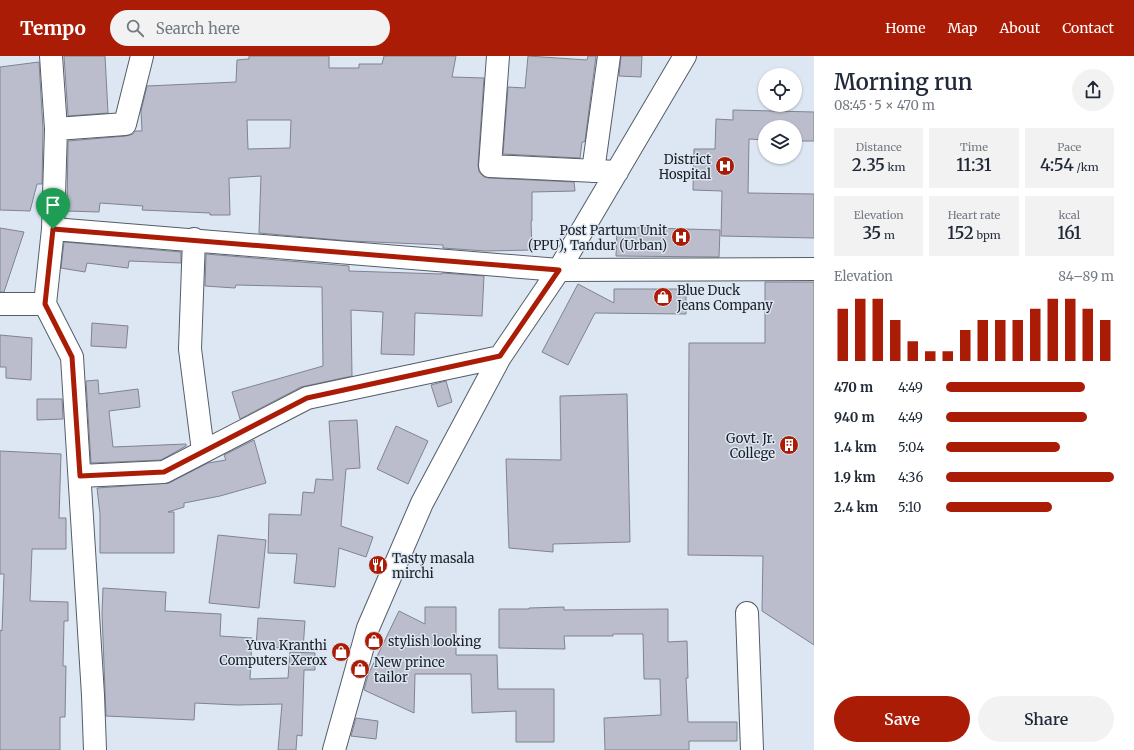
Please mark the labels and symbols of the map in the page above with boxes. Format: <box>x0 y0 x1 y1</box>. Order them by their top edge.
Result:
place label: District Hospital <box>659 151 711 183</box>
hospital icon: District Hospital <box>714 155 736 177</box>
pin <box>36 188 70 229</box>
place label: Post Partum Unit (PPU), Tandur (Urban) <box>528 222 667 254</box>
hospital icon: Post Partum Unit (PPU), Tandur (Urban) <box>670 226 692 248</box>
place label: Blue Duck Jeans Company <box>676 282 773 314</box>
shop icon: Blue Duck Jeans Company <box>652 286 674 308</box>
place label: Govt. Jr. College <box>726 430 775 462</box>
building icon: Govt. Jr. College <box>778 434 800 456</box>
place label: Tasty masala mirchi <box>392 550 475 582</box>
restaurant icon: Tasty masala mirchi <box>367 554 389 576</box>
shop icon: stylish looking <box>363 630 385 652</box>
place label: stylish looking <box>388 633 481 650</box>
place label: Yuva Kranthi Computers Xerox <box>219 637 327 669</box>
shop icon: Yuva Kranthi Computers Xerox <box>330 641 352 663</box>
place label: New prince tailor <box>374 654 445 686</box>
shop icon: New prince tailor <box>349 658 371 680</box>

